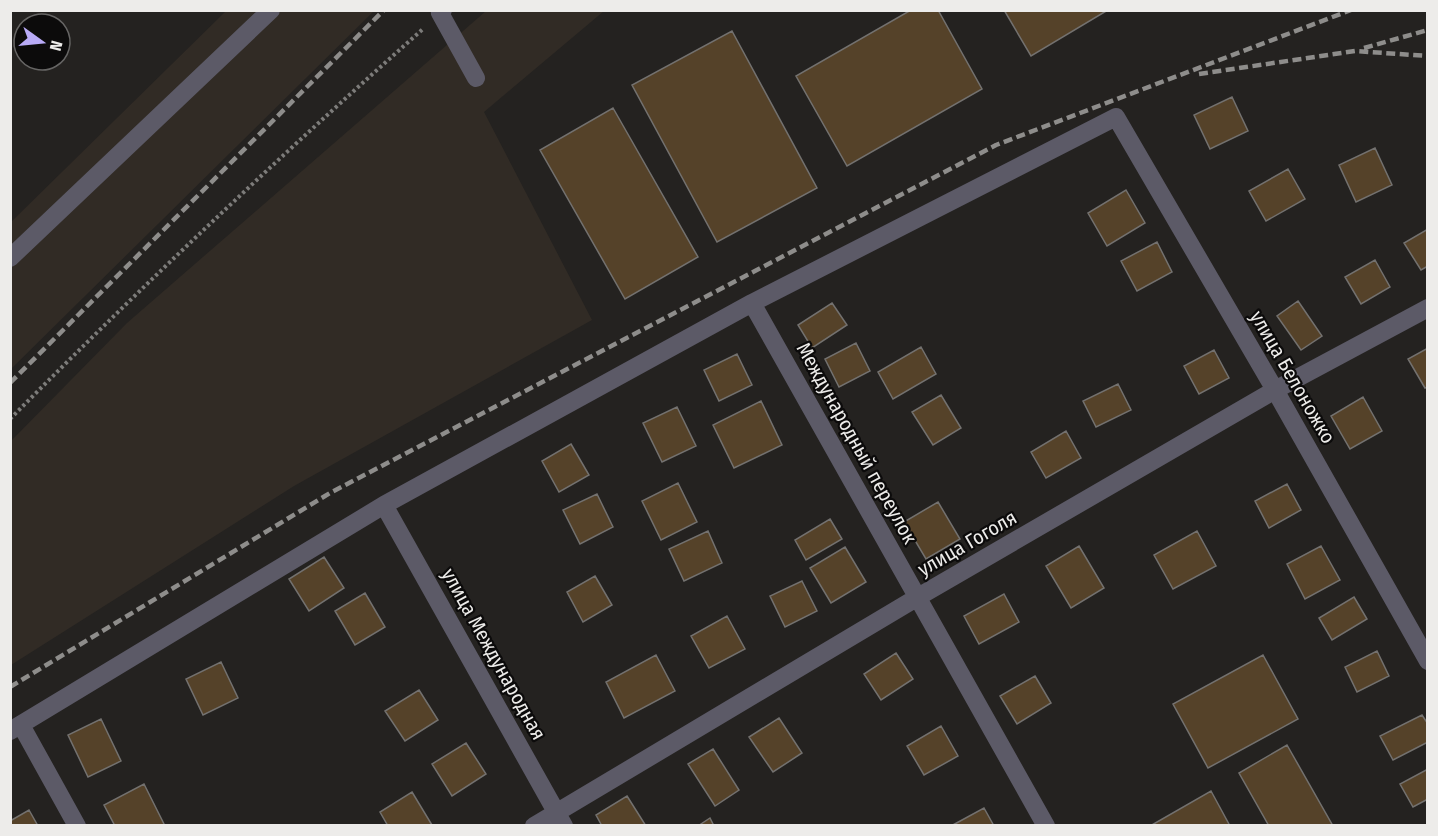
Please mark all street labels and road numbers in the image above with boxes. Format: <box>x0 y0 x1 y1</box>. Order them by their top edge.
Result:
street label: улица Белоножко <box>1245 306 1341 448</box>
street label: Международный переулок <box>792 338 923 548</box>
street label: улица Гоголя <box>913 505 1021 581</box>
street label: улица Международная <box>437 564 551 744</box>

